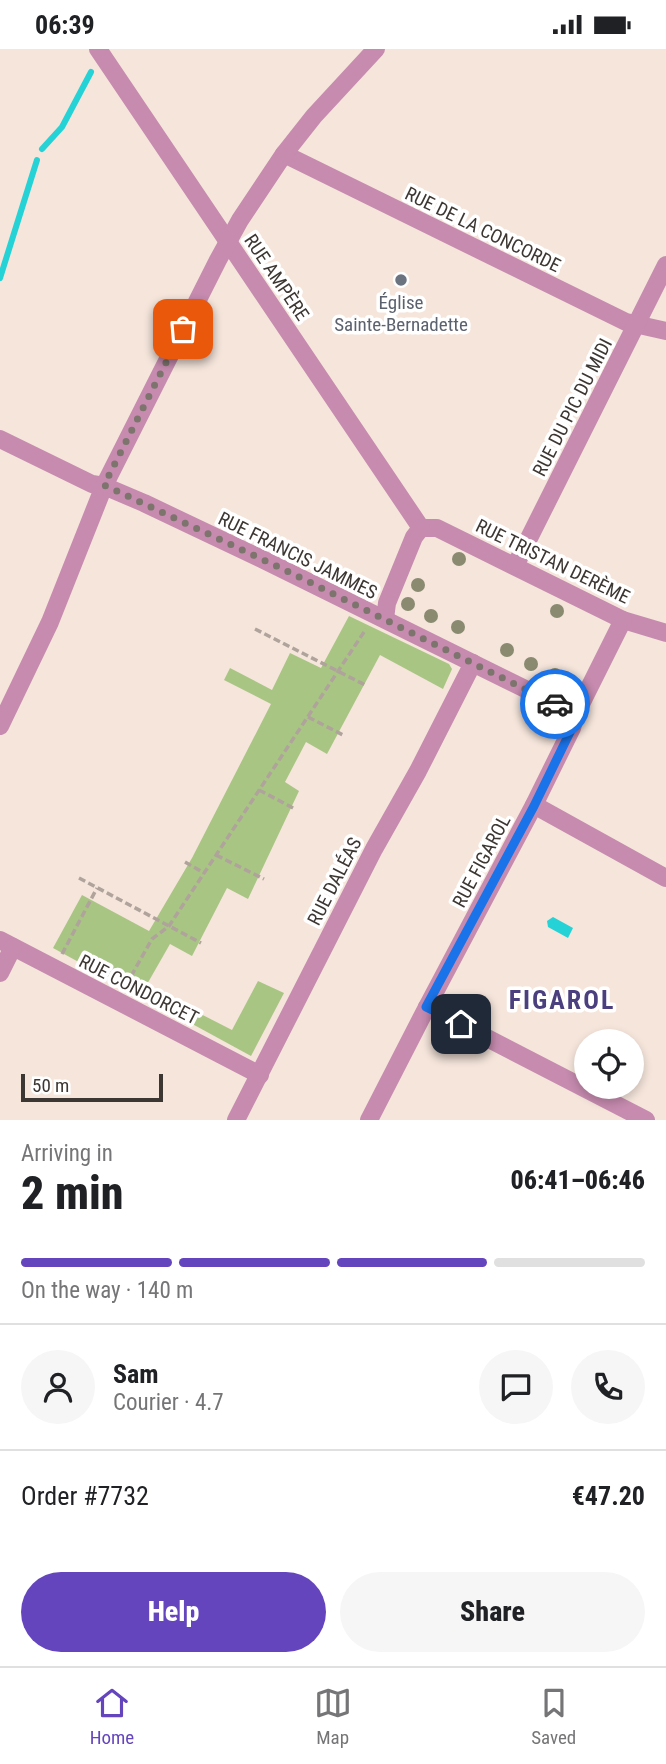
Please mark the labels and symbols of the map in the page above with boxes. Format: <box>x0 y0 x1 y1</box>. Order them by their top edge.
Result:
street label: RUE DE LA CONCORDE <box>401 182 564 277</box>
street label: RUE AMPÈRE <box>239 230 314 325</box>
marker: Église Sainte-Bernadette <box>393 272 409 288</box>
place label: Église Sainte-Bernadette <box>334 291 468 336</box>
pin <box>153 299 213 359</box>
street label: RUE DU PIC DU MIDI <box>528 335 617 480</box>
street label: RUE FRANCIS JAMMES <box>214 507 381 604</box>
street label: RUE TRISTAN DERÈME <box>472 514 634 609</box>
courier <box>520 669 590 739</box>
street label: RUE FIGAROL <box>448 811 515 911</box>
street label: RUE DALÉAS <box>303 833 366 929</box>
street label: RUE CONDORCET <box>75 949 203 1030</box>
district label: FIGAROL <box>509 985 615 1015</box>
pin <box>431 994 491 1054</box>
scale bar <box>21 1071 163 1103</box>

